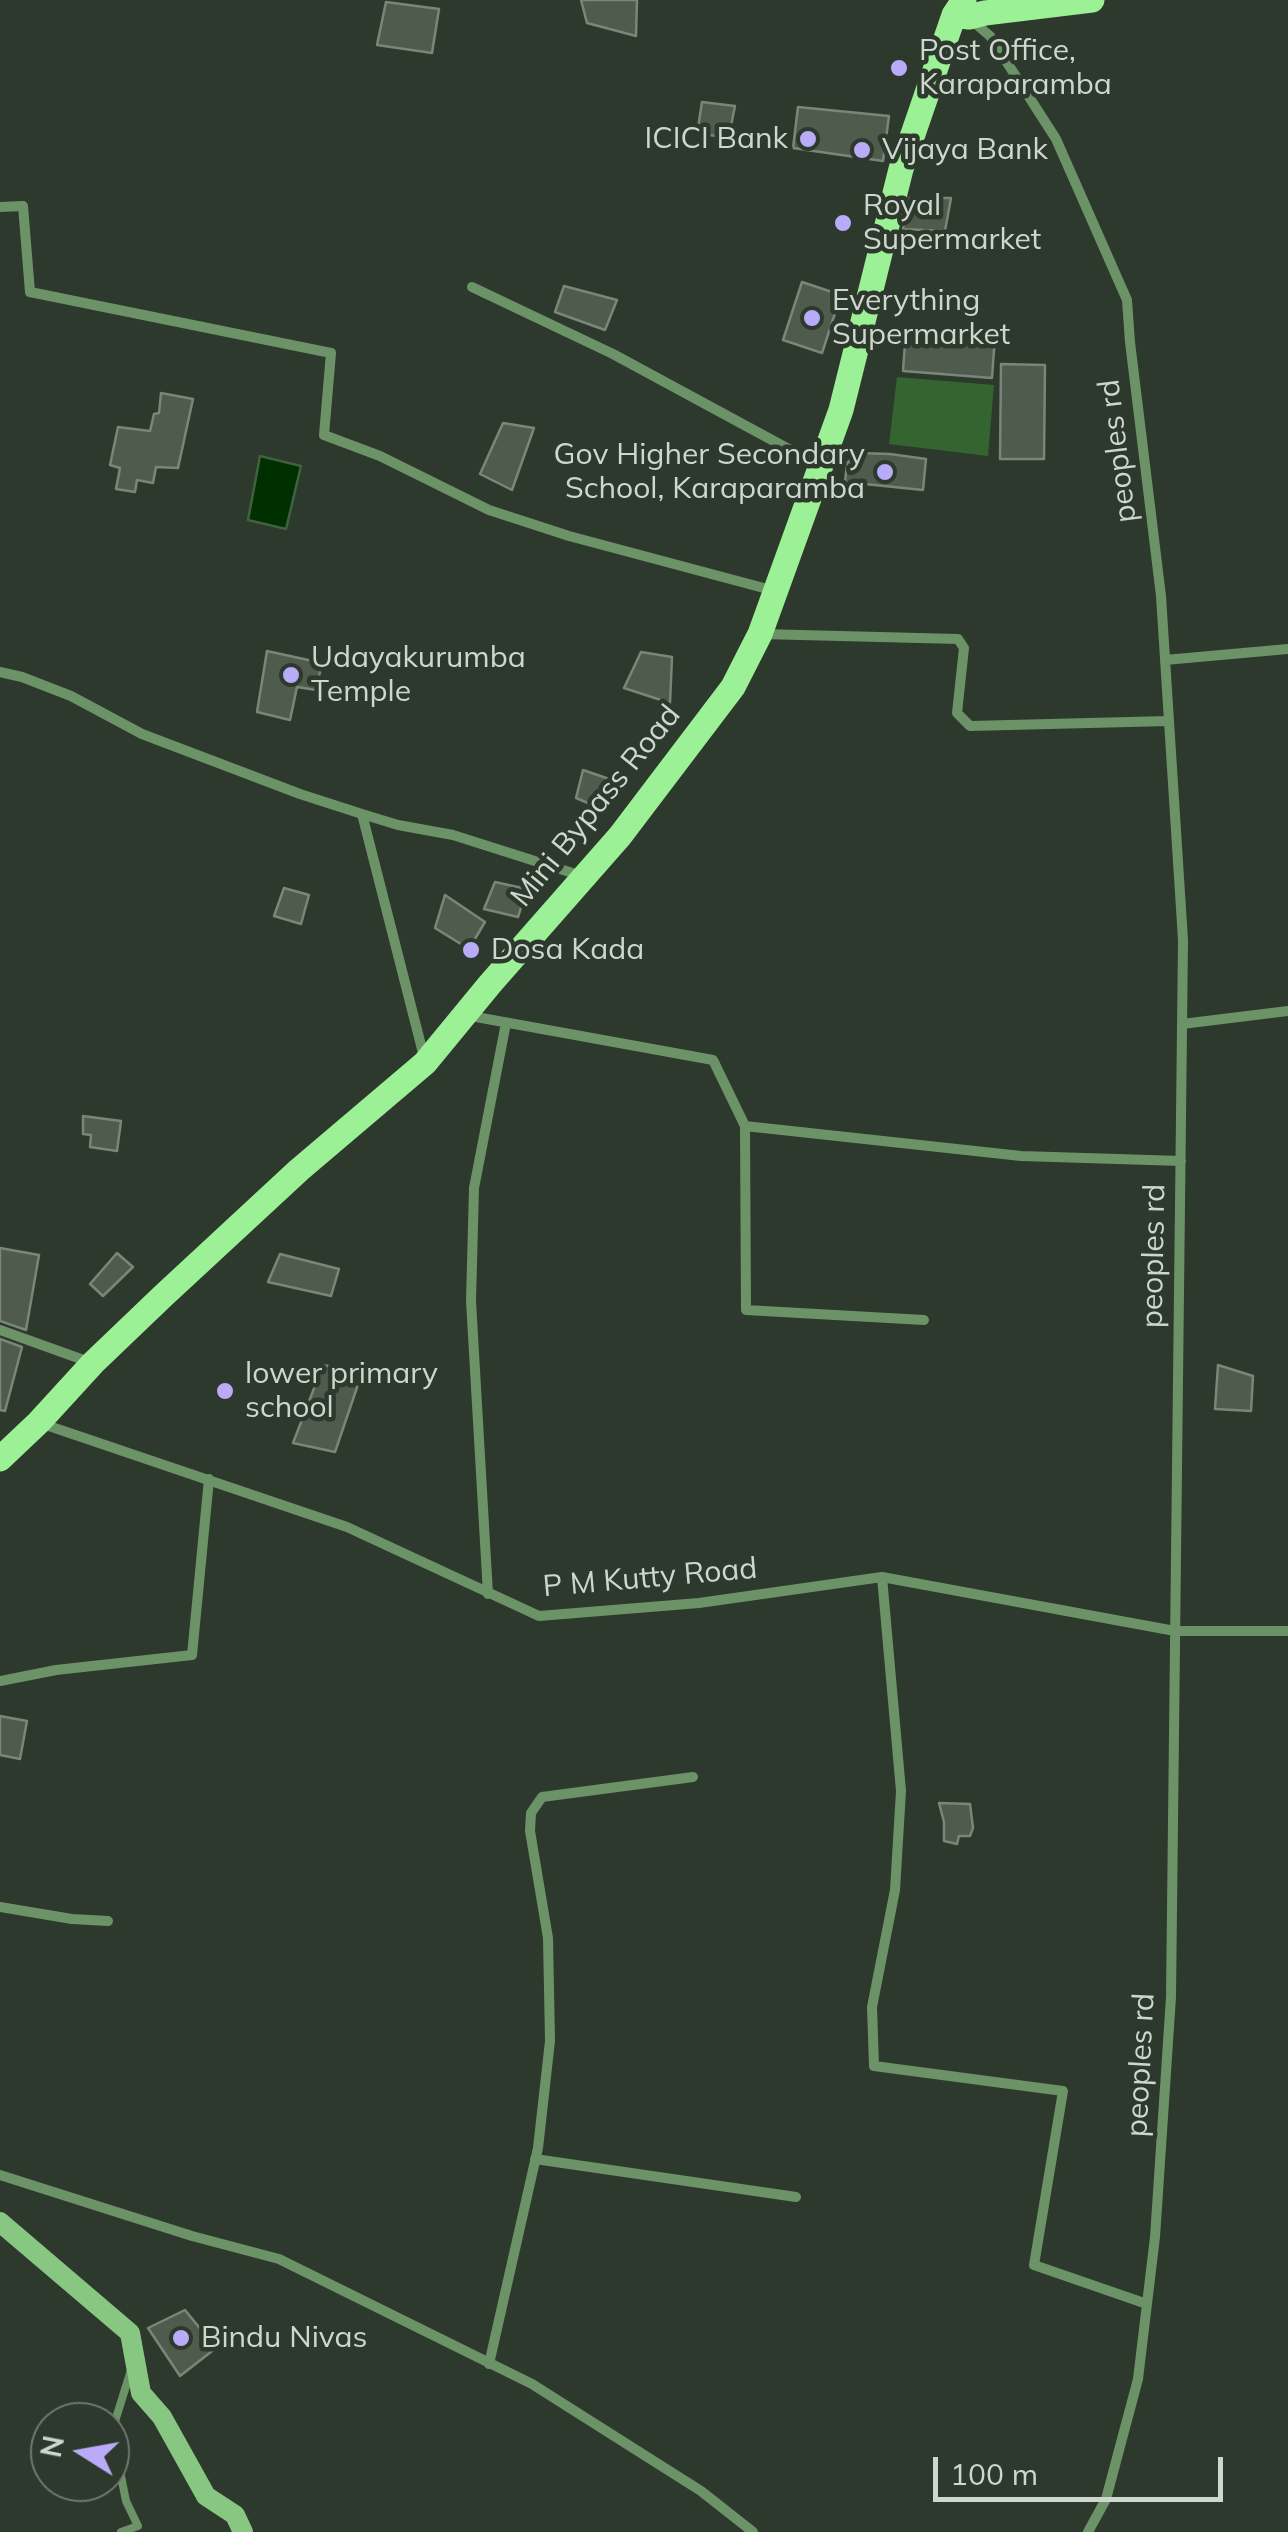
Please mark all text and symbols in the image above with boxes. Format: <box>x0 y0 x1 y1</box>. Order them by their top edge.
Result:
place label: Post Office, Karaparamba <box>919 33 1112 104</box>
marker: Post Office, Karaparamba <box>888 57 910 79</box>
place label: ICICI Bank <box>644 121 788 157</box>
marker: ICICI Bank <box>797 128 819 150</box>
place label: Vijaya Bank <box>882 132 1048 168</box>
marker: Vijaya Bank <box>851 139 873 161</box>
place label: Royal Supermarket <box>863 188 1041 258</box>
marker: Royal Supermarket <box>832 212 854 234</box>
place label: Everything Supermarket <box>832 283 1010 354</box>
marker: Everything Supermarket <box>801 307 823 329</box>
street label: peoples rd <box>1091 377 1145 525</box>
place label: Gov Higher Secondary School, Karaparamba <box>554 437 865 508</box>
marker: Gov Higher Secondary School, Karaparamba <box>874 461 896 483</box>
place label: Udayakurumba Temple <box>311 640 526 710</box>
marker: Udayakurumba Temple <box>280 664 302 686</box>
street label: Mini Bypass Road <box>504 698 688 914</box>
place label: Dosa Kada <box>491 932 644 968</box>
marker: Dosa Kada <box>460 939 482 961</box>
street label: peoples rd <box>1135 1184 1173 1328</box>
place label: lower primary school <box>245 1356 438 1426</box>
marker: lower primary school <box>214 1380 236 1402</box>
street label: P M Kutty Road <box>541 1551 759 1605</box>
street label: peoples rd <box>1119 1992 1163 2138</box>
place label: Bindu Nivas <box>201 2320 367 2356</box>
marker: Bindu Nivas <box>170 2327 192 2349</box>
north arrow <box>30 2402 130 2502</box>
text: N <box>33 2433 71 2460</box>
scale bar <box>938 2437 1228 2499</box>
text: 100 m <box>950 2455 1038 2493</box>

